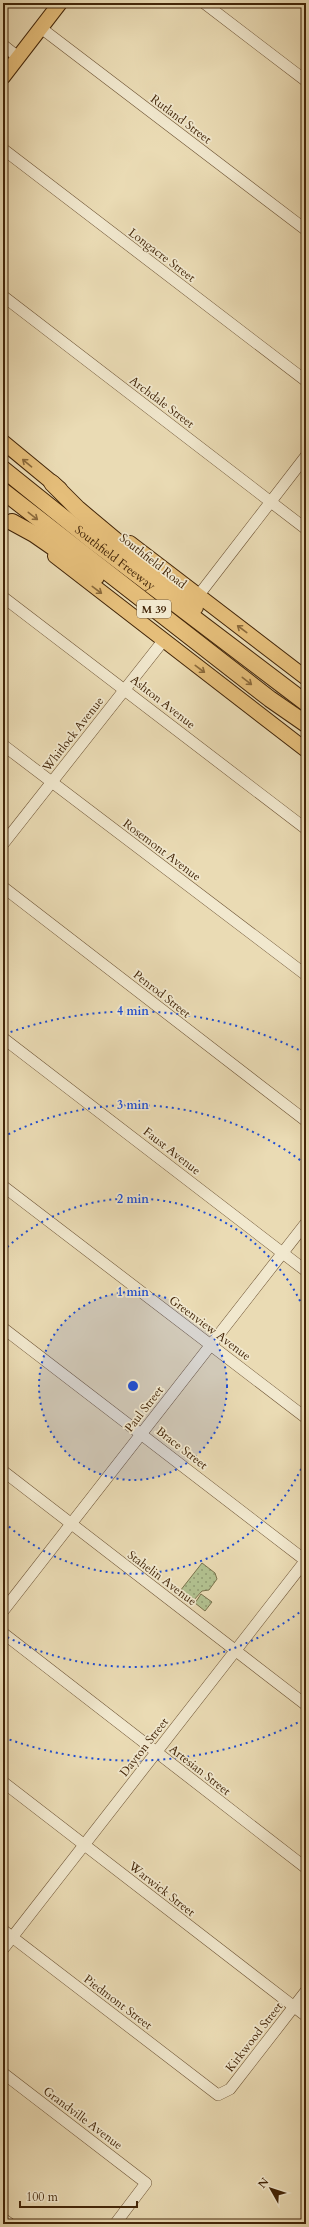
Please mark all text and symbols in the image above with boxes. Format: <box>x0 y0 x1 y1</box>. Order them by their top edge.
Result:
street label: Rutland Street <box>147 91 215 147</box>
street label: Longacre Street <box>125 225 199 286</box>
street label: Archdale Street <box>126 372 198 432</box>
one-way arrow <box>22 458 32 467</box>
one-way arrow <box>28 512 39 520</box>
street label: Southfield Freeway <box>71 522 159 594</box>
street label: Southfield Road <box>116 530 190 593</box>
one-way arrow <box>91 586 102 594</box>
road number: M 39 <box>137 600 171 618</box>
one-way arrow <box>236 625 247 633</box>
one-way arrow <box>194 665 205 673</box>
street label: Ashton Avenue <box>127 672 199 732</box>
one-way arrow <box>242 677 253 685</box>
street label: Whitlock Avenue <box>38 693 107 775</box>
street label: Rosemont Avenue <box>120 815 204 885</box>
street label: Penrod Street <box>130 967 194 1022</box>
text: 4 min <box>117 1003 149 1019</box>
text: 3 min <box>117 1097 149 1113</box>
street label: Faust Avenue <box>140 1124 204 1178</box>
text: 2 min <box>117 1191 149 1207</box>
text: 1 min <box>117 1284 149 1300</box>
street label: Greenview Avenue <box>166 1292 254 1364</box>
centre of rings <box>126 1379 140 1393</box>
street label: Paul Street <box>121 1383 167 1435</box>
street label: Brace Street <box>153 1423 211 1473</box>
street label: Stahelin Avenue <box>124 1547 200 1609</box>
street label: Dayton Street <box>116 1714 172 1780</box>
street label: Artesian Street <box>166 1741 234 1799</box>
street label: Warwick Street <box>125 1858 199 1920</box>
street label: Piedmont Street <box>81 1971 156 2033</box>
street label: Kirkwood Street <box>222 1999 286 2075</box>
street label: Grandville Avenue <box>40 2083 126 2153</box>
north arrow <box>251 2169 291 2209</box>
text: N <box>255 2174 273 2191</box>
scale bar <box>20 2183 137 2209</box>
text: 100 m <box>26 2189 59 2205</box>

